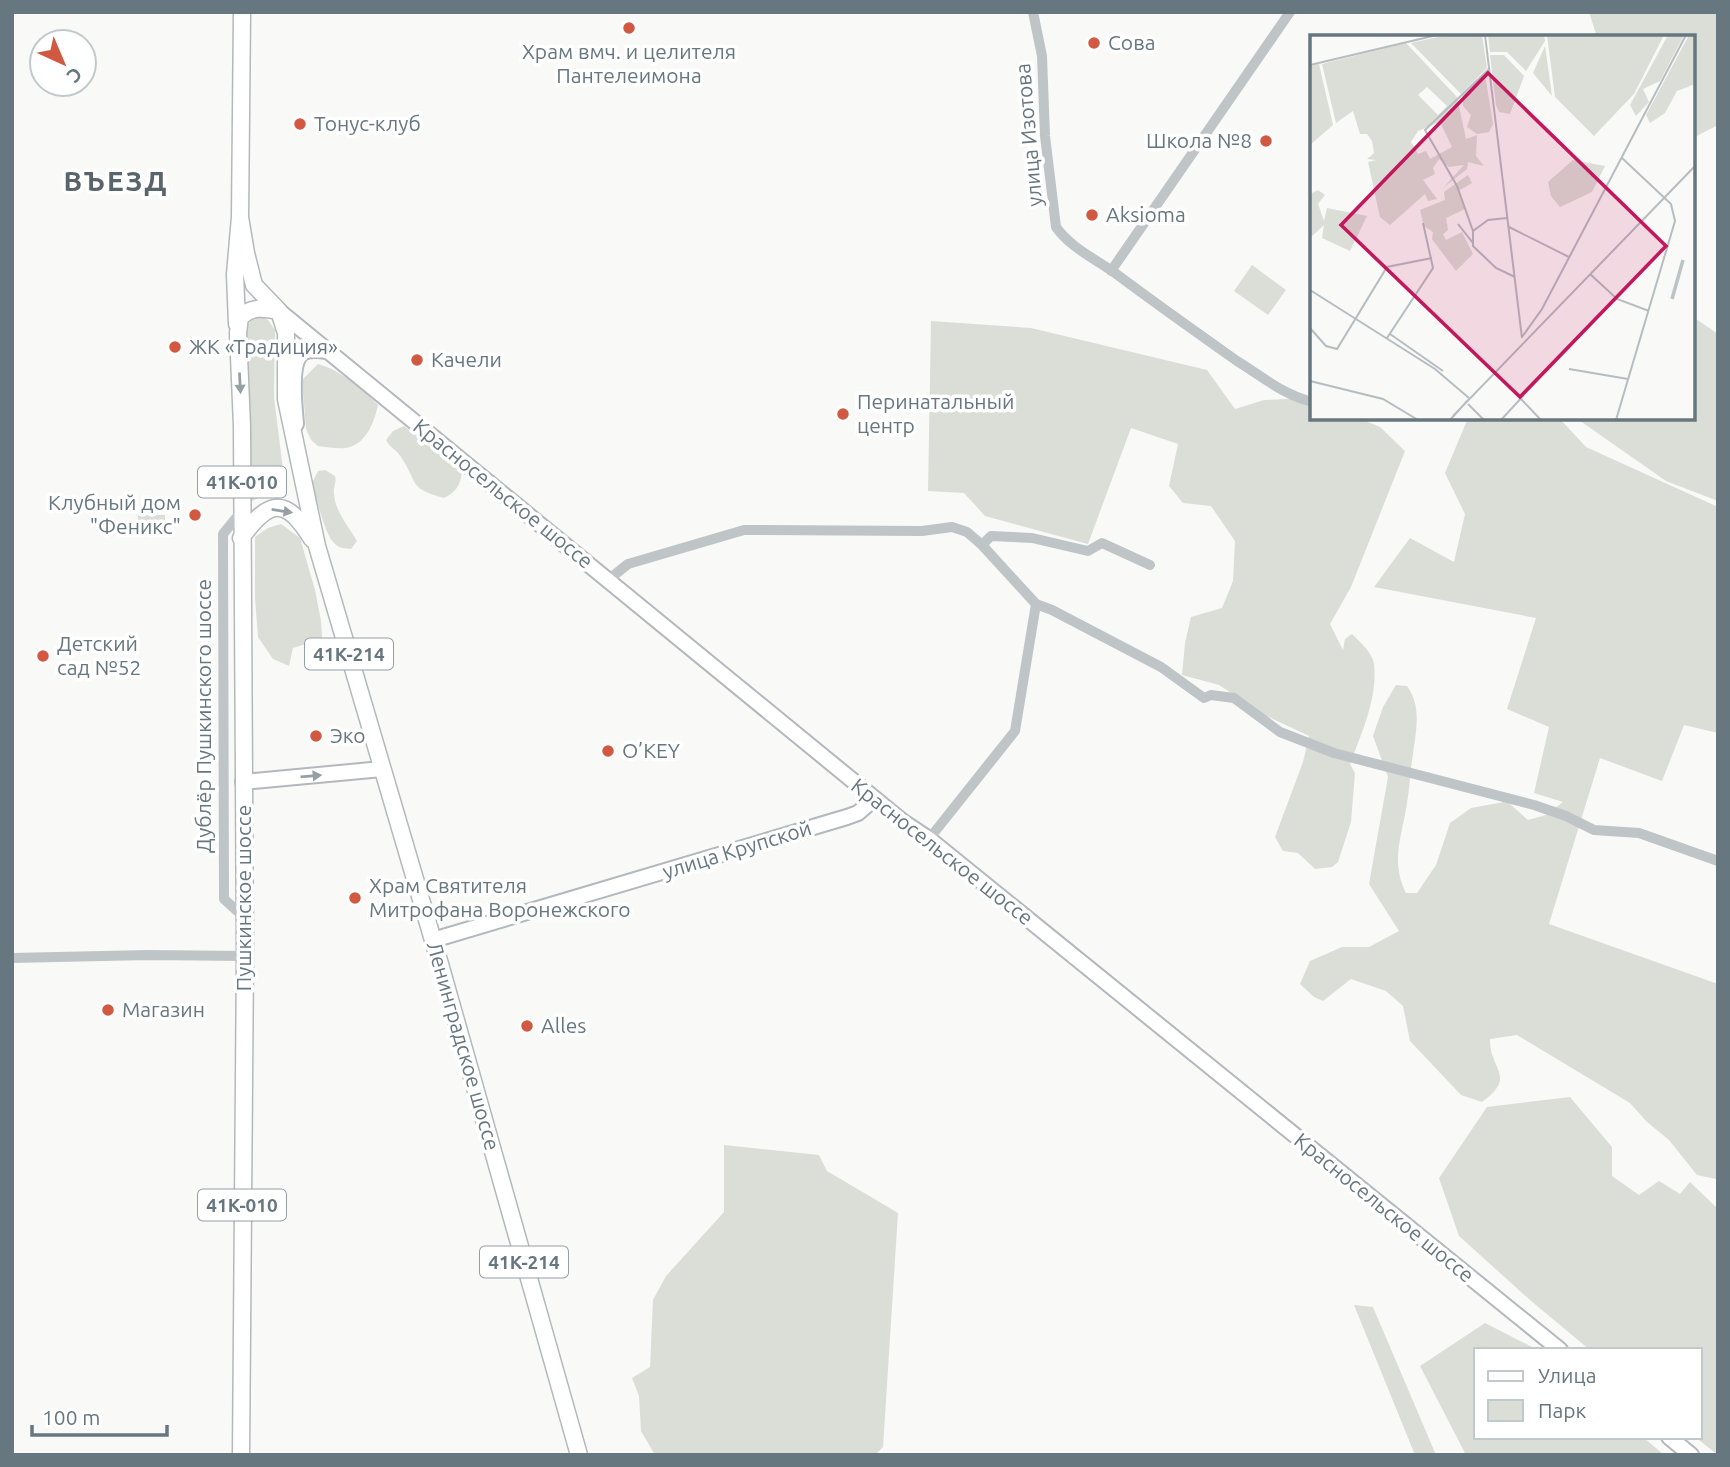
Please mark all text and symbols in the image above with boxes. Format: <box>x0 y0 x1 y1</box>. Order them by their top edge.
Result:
marker: Храм вмч. и целителя Пантелеимона <box>621 20 637 36</box>
north arrow <box>28 28 98 98</box>
place label: Сова <box>1108 30 1156 54</box>
marker: Сова <box>1086 35 1102 51</box>
inset map <box>1310 35 1695 420</box>
place label: Храм вмч. и целителя Пантелеимона <box>522 39 736 87</box>
text: С <box>63 63 87 87</box>
street label: улица Изотова <box>1010 63 1046 208</box>
place label: Тонус-клуб <box>314 111 421 135</box>
marker: Тонус-клуб <box>292 116 308 132</box>
place label: Школа №8 <box>1146 128 1252 152</box>
marker: Школа №8 <box>1258 133 1274 149</box>
district label: ВЪЕЗД <box>63 165 169 196</box>
place label: Aksioma <box>1106 202 1186 226</box>
marker: Aksioma <box>1084 207 1100 223</box>
place label: ЖК «Традиция» <box>189 334 338 358</box>
marker: ЖК «Традиция» <box>167 339 183 355</box>
place label: Качели <box>431 347 502 371</box>
marker: Качели <box>409 352 425 368</box>
one-way arrow <box>235 373 246 395</box>
place label: Перинатальный центр <box>857 389 1014 437</box>
marker: Перинатальный центр <box>835 406 851 422</box>
street label: Красносельское шоссе <box>409 413 598 573</box>
road number: 41К-010 <box>198 467 286 498</box>
place label: Клубный дом "Феникс" <box>48 490 181 538</box>
one-way arrow <box>271 505 293 516</box>
marker: Клубный дом "Феникс" <box>187 507 203 523</box>
street label: Дублёр Пушкинского шоссе <box>191 579 215 853</box>
place label: Детский сад №52 <box>57 631 141 679</box>
road number: 41К-214 <box>305 638 393 670</box>
marker: Детский сад №52 <box>35 648 51 664</box>
place label: Эко <box>330 723 366 747</box>
marker: Эко <box>308 728 324 744</box>
place label: O’KEY <box>622 738 680 762</box>
marker: O’KEY <box>600 743 616 759</box>
one-way arrow <box>300 770 322 781</box>
street label: Красносельское шоссе <box>847 773 1038 930</box>
street label: Пушкинское шоссе <box>231 805 255 991</box>
street label: улица Крупской <box>659 815 814 883</box>
place label: Храм Святителя Митрофана Воронежского <box>369 873 631 921</box>
marker: Храм Святителя Митрофана Воронежского <box>347 890 363 906</box>
street label: Ленинградское шоссе <box>423 938 505 1153</box>
place label: Магазин <box>122 997 205 1021</box>
marker: Магазин <box>100 1002 116 1018</box>
place label: Alles <box>541 1013 586 1037</box>
marker: Alles <box>519 1018 535 1034</box>
street label: Красносельское шоссе <box>1290 1127 1479 1287</box>
road number: 41К-010 <box>198 1190 286 1220</box>
road number: 41К-214 <box>480 1246 568 1278</box>
legend <box>1474 1348 1702 1439</box>
text: Улица <box>1538 1363 1596 1387</box>
scale bar <box>32 1394 166 1438</box>
text: Парк <box>1538 1398 1587 1422</box>
text: 100 m <box>42 1405 100 1429</box>

